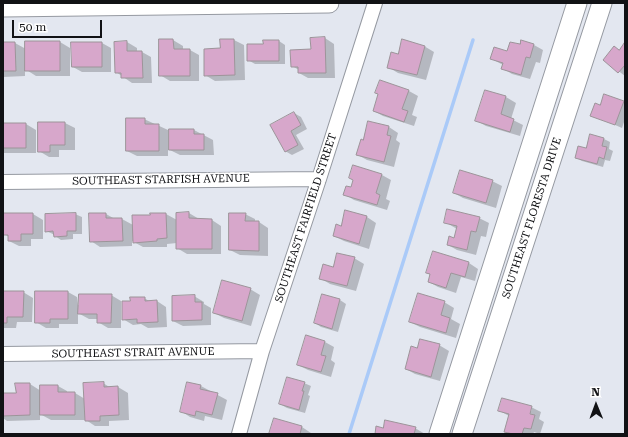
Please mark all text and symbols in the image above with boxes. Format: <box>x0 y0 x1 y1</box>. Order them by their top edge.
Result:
scale bar <box>14 12 104 38</box>
text: 50 m <box>19 20 46 34</box>
street label: SOUTHEAST FAIRFIELD STREET <box>272 132 340 304</box>
street label: SOUTHEAST FLORESTA DRIVE <box>500 136 564 300</box>
street label: SOUTHEAST STARFISH AVENUE <box>72 172 250 188</box>
street label: SOUTHEAST STRAIT AVENUE <box>51 345 215 361</box>
north arrow <box>576 385 616 425</box>
text: N <box>591 386 600 399</box>

